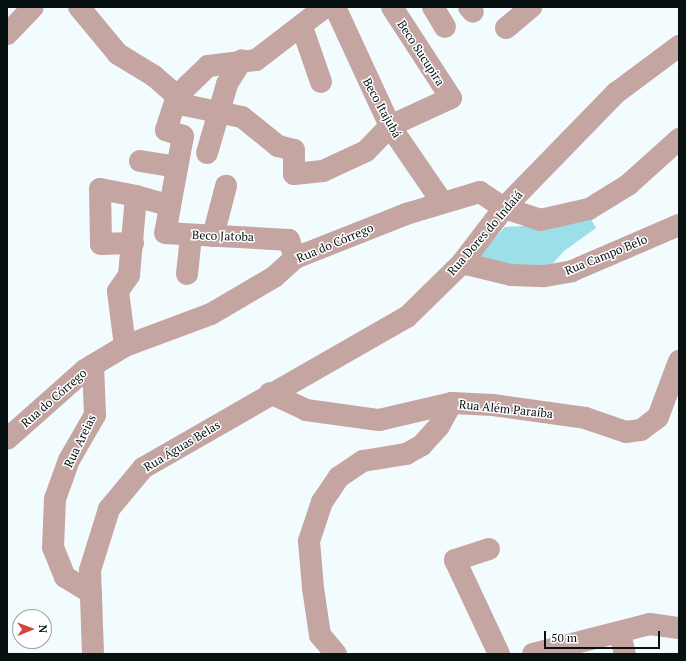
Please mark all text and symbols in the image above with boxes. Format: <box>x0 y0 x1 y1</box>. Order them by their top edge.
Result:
street label: Beco Sucupira <box>394 18 448 88</box>
street label: Beco Itajubá <box>360 76 404 140</box>
street label: Rua Dores do Indaiá <box>444 188 526 278</box>
street label: Rua do Córrego <box>294 220 376 266</box>
street label: Beco Jatoba <box>192 228 254 244</box>
street label: Rua Campo Belo <box>563 232 649 278</box>
street label: Rua do Córrego <box>18 366 90 430</box>
street label: Rua Além Paraíba <box>458 397 554 421</box>
street label: Rua Areias <box>61 412 99 470</box>
street label: Rua Águas Belas <box>141 417 223 475</box>
north arrow <box>12 609 52 649</box>
scale bar <box>546 623 662 649</box>
text: N <box>36 625 50 633</box>
text: 50 m <box>551 630 577 645</box>

